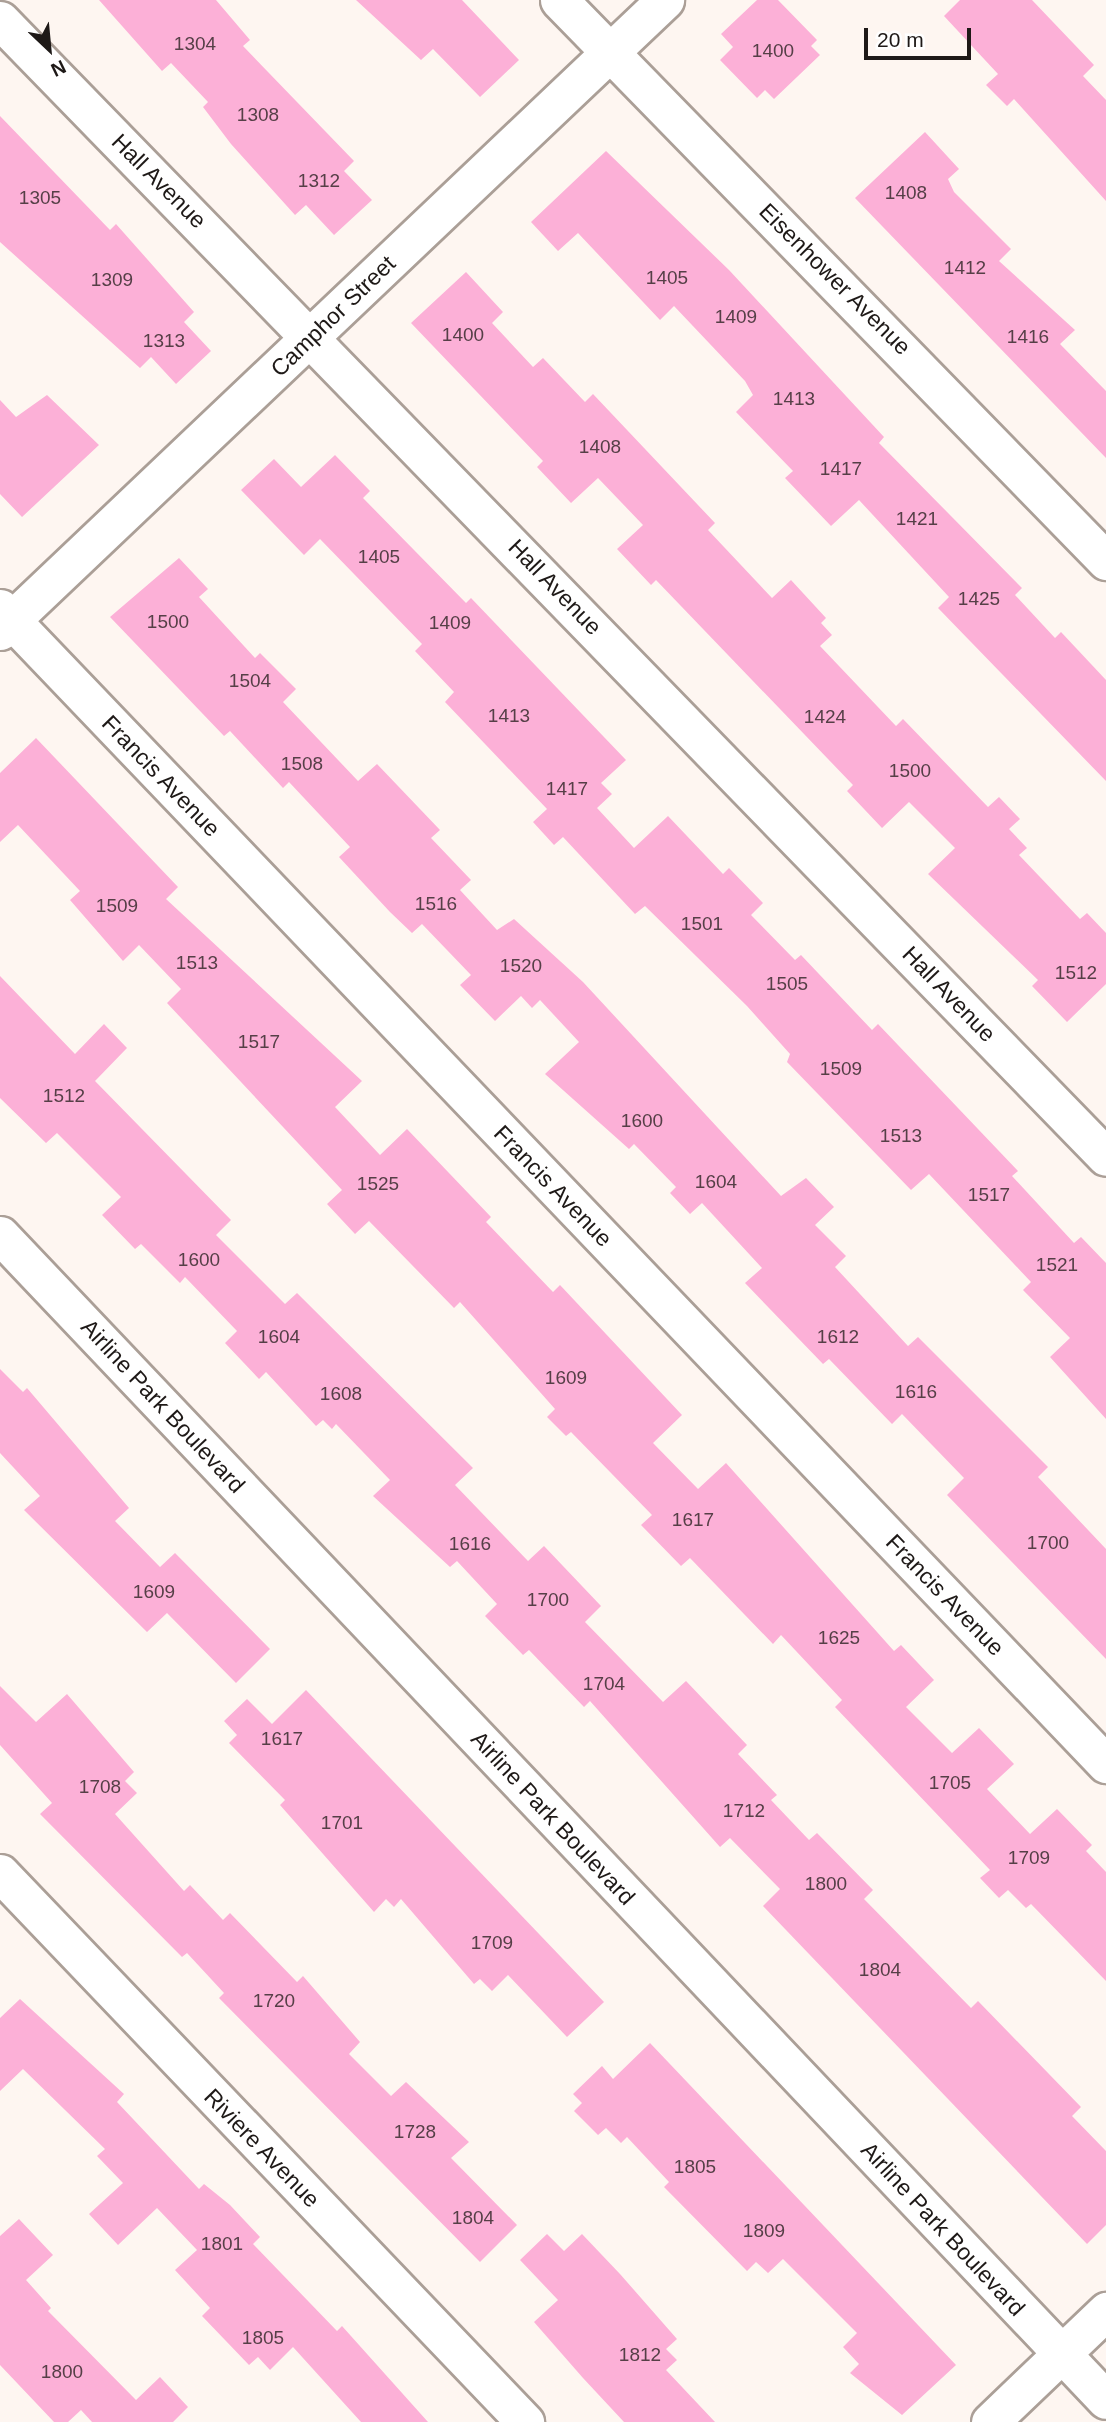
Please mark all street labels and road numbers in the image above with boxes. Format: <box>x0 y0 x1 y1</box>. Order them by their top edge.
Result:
street label: Hall Avenue <box>106 128 212 234</box>
street label: Eisenhower Avenue <box>753 197 917 361</box>
street label: Camphor Street <box>265 250 401 382</box>
street label: Hall Avenue <box>502 533 608 641</box>
street label: Francis Avenue <box>96 709 226 843</box>
street label: Hall Avenue <box>896 940 1002 1048</box>
street label: Francis Avenue <box>488 1119 618 1253</box>
street label: Airline Park Boulevard <box>75 1313 251 1499</box>
street label: Francis Avenue <box>880 1528 1010 1662</box>
street label: Airline Park Boulevard <box>465 1725 641 1911</box>
street label: Riviere Avenue <box>198 2082 326 2214</box>
street label: Airline Park Boulevard <box>855 2136 1031 2322</box>

